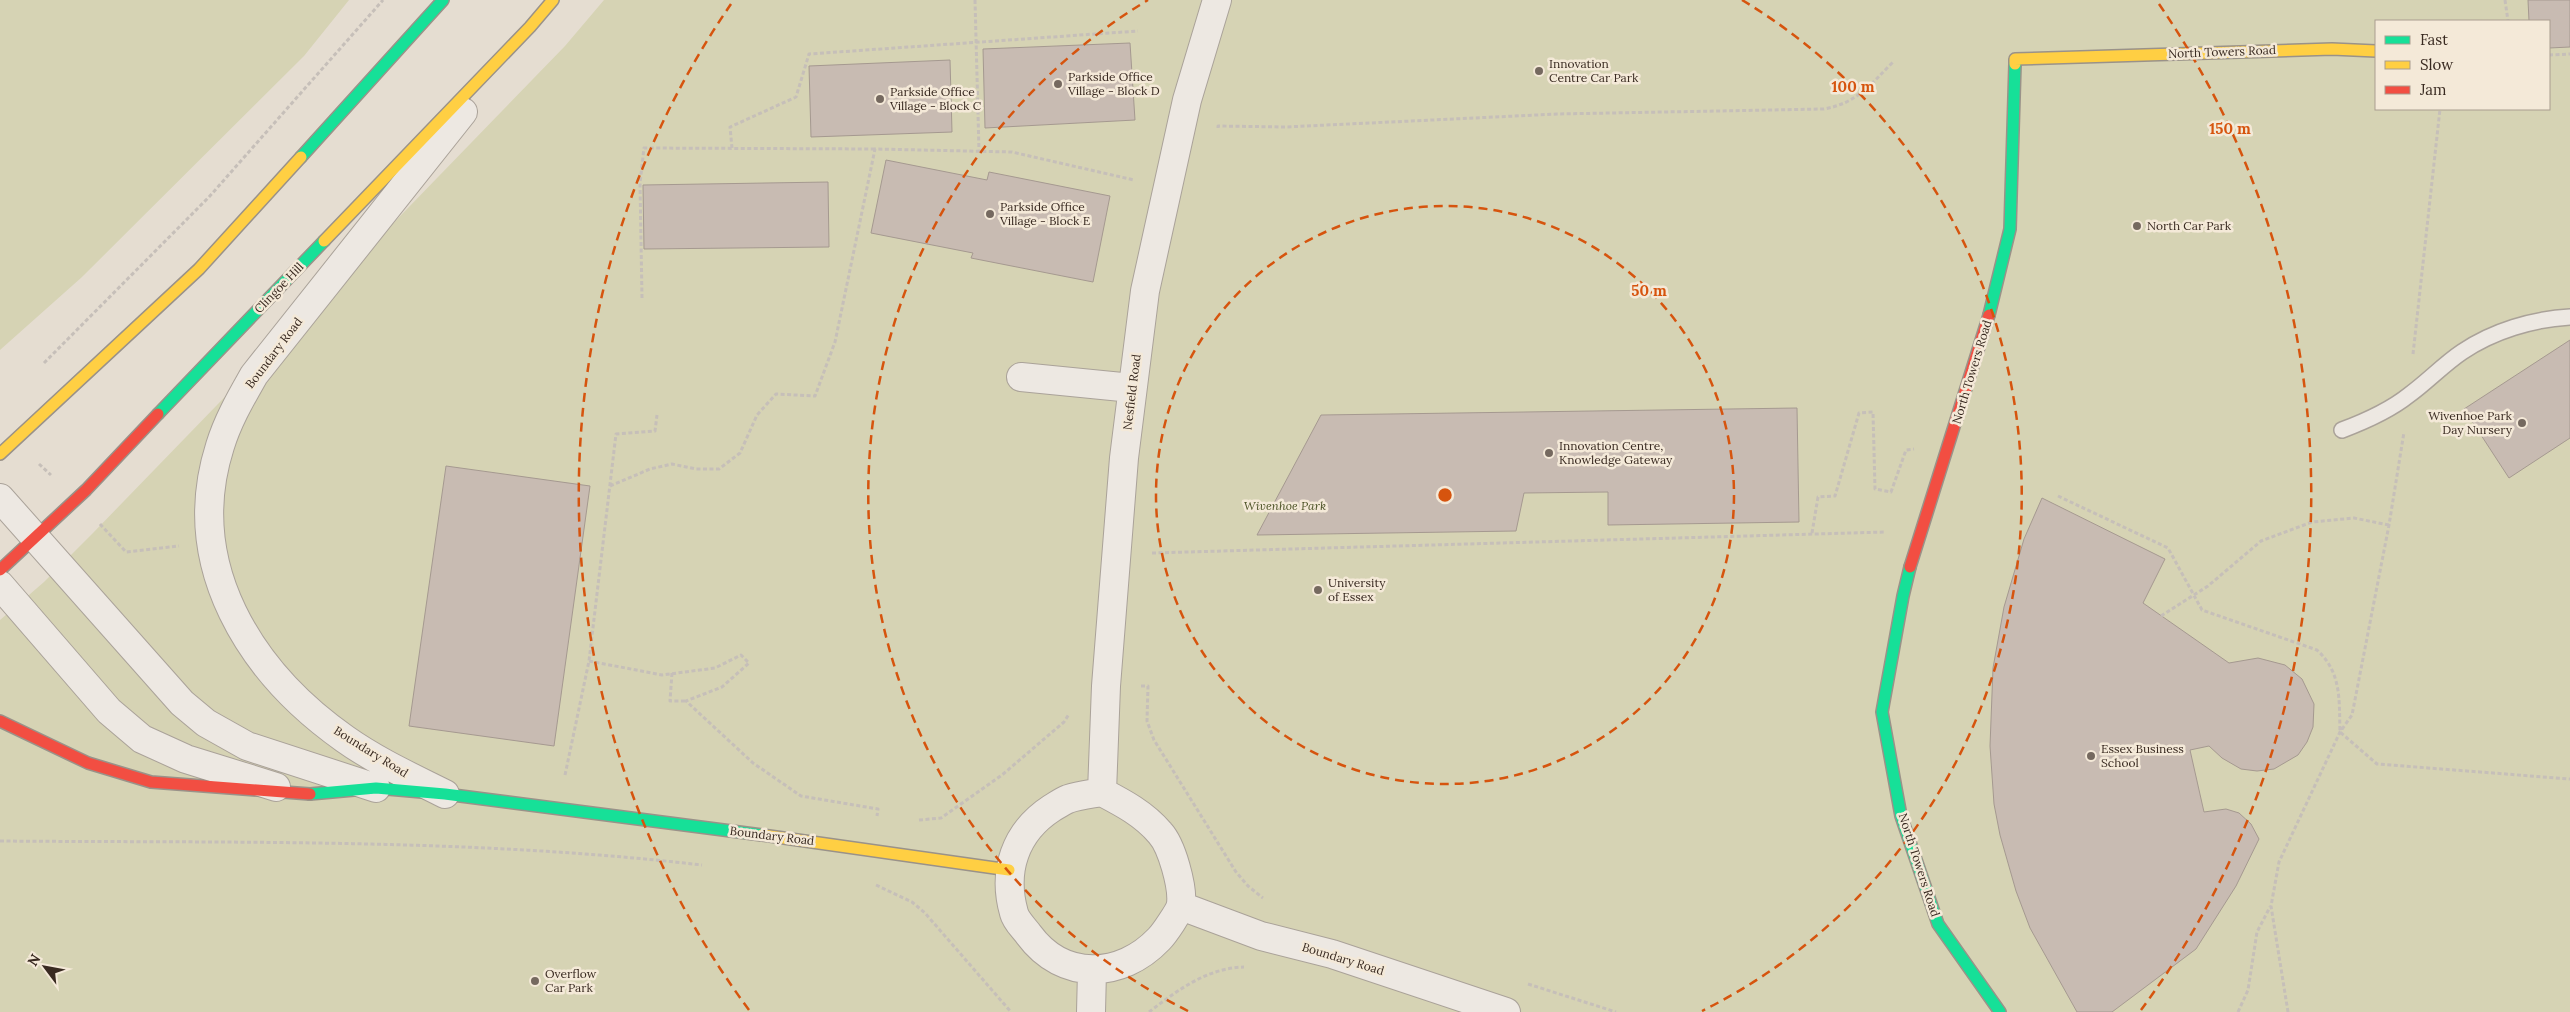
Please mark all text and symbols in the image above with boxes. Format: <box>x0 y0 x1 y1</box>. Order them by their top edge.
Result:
legend <box>2375 20 2550 110</box>
text: Fast <box>2420 30 2448 49</box>
street label: North Towers Road <box>2168 42 2276 61</box>
text: Slow <box>2420 55 2453 74</box>
place label: Innovation Centre Car Park <box>1549 56 1639 85</box>
marker: Innovation Centre Car Park <box>1533 65 1545 77</box>
place label: Parkside Office Village - Block D <box>1067 69 1160 98</box>
text: 100 m <box>1832 77 1875 96</box>
marker: Parkside Office Village - Block D <box>1052 78 1064 90</box>
text: Jam <box>2419 80 2447 99</box>
place label: Parkside Office Village - Block C <box>889 84 982 113</box>
marker: Parkside Office Village - Block C <box>874 93 886 105</box>
text: 150 m <box>2209 119 2251 138</box>
place label: Parkside Office Village - Block E <box>999 199 1090 228</box>
marker: Parkside Office Village - Block E <box>984 208 996 220</box>
place label: North Car Park <box>2147 218 2232 233</box>
marker: North Car Park <box>2131 220 2143 232</box>
street label: Clingoe Hill <box>251 259 307 316</box>
text: 50 m <box>1631 281 1667 300</box>
street label: Boundary Road <box>242 314 305 391</box>
street label: North Towers Road <box>1949 318 1994 426</box>
street label: Nesfield Road <box>1119 353 1144 431</box>
place label: Wivenhoe Park Day Nursery <box>2428 408 2513 437</box>
marker: Wivenhoe Park Day Nursery <box>2516 417 2528 429</box>
place label: Innovation Centre, Knowledge Gateway <box>1559 438 1673 467</box>
marker: Innovation Centre, Knowledge Gateway <box>1543 447 1555 459</box>
centre of rings <box>1436 486 1454 504</box>
park label: Wivenhoe Park <box>1244 498 1326 513</box>
place label: University of Essex <box>1328 575 1386 604</box>
marker: University of Essex <box>1312 584 1324 596</box>
street label: Boundary Road <box>331 723 411 780</box>
place label: Essex Business School <box>2101 741 2184 770</box>
marker: Essex Business School <box>2085 750 2097 762</box>
street label: North Towers Road <box>1896 811 1943 919</box>
street label: Boundary Road <box>729 823 815 848</box>
street label: Boundary Road <box>1300 939 1386 978</box>
north arrow <box>20 942 70 992</box>
text: N <box>23 951 45 969</box>
place label: Overflow Car Park <box>545 966 597 995</box>
marker: Overflow Car Park <box>529 975 541 987</box>

